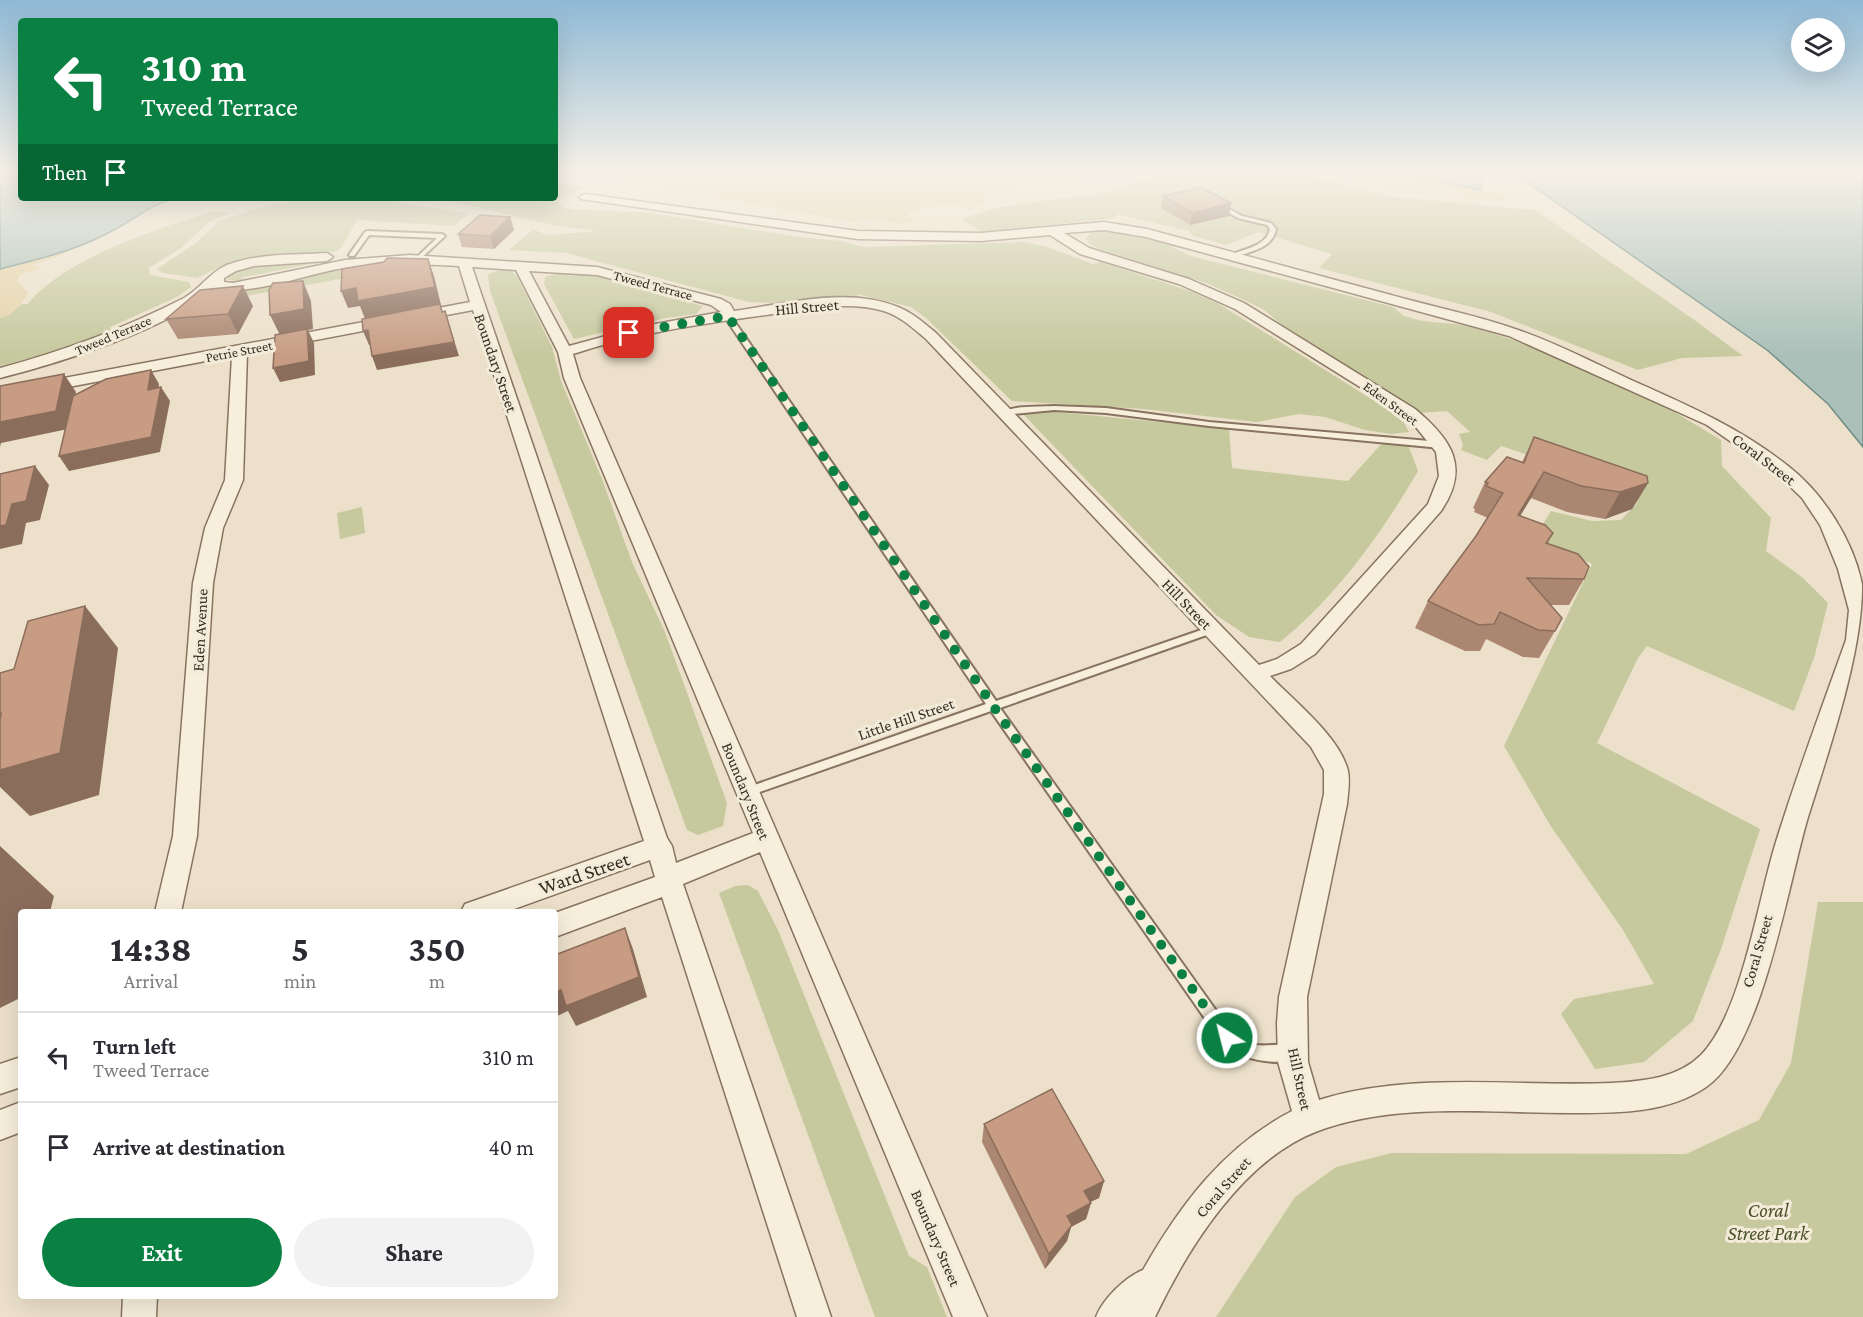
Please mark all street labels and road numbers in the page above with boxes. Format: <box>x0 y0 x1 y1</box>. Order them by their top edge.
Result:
street label: Tweed Terrace <box>612 267 694 303</box>
street label: Hill Street <box>775 296 840 318</box>
street label: Boundary Street <box>470 311 521 416</box>
street label: Tweed Terrace <box>72 312 154 358</box>
street label: Petrie Street <box>204 337 274 365</box>
street label: Eden Street <box>1360 378 1422 429</box>
street label: Coral Street <box>1729 430 1800 489</box>
street label: Hill Street <box>1159 575 1216 633</box>
street label: Eden Avenue <box>189 588 211 672</box>
street label: Little Hill Street <box>856 694 957 743</box>
street label: Boundary Street <box>718 740 773 843</box>
street label: Ward Street <box>536 847 633 899</box>
street label: Coral Street <box>1739 912 1776 989</box>
street label: Hill Street <box>1285 1046 1315 1113</box>
street label: Coral Street <box>1192 1153 1254 1221</box>
street label: Boundary Street <box>907 1187 964 1290</box>

